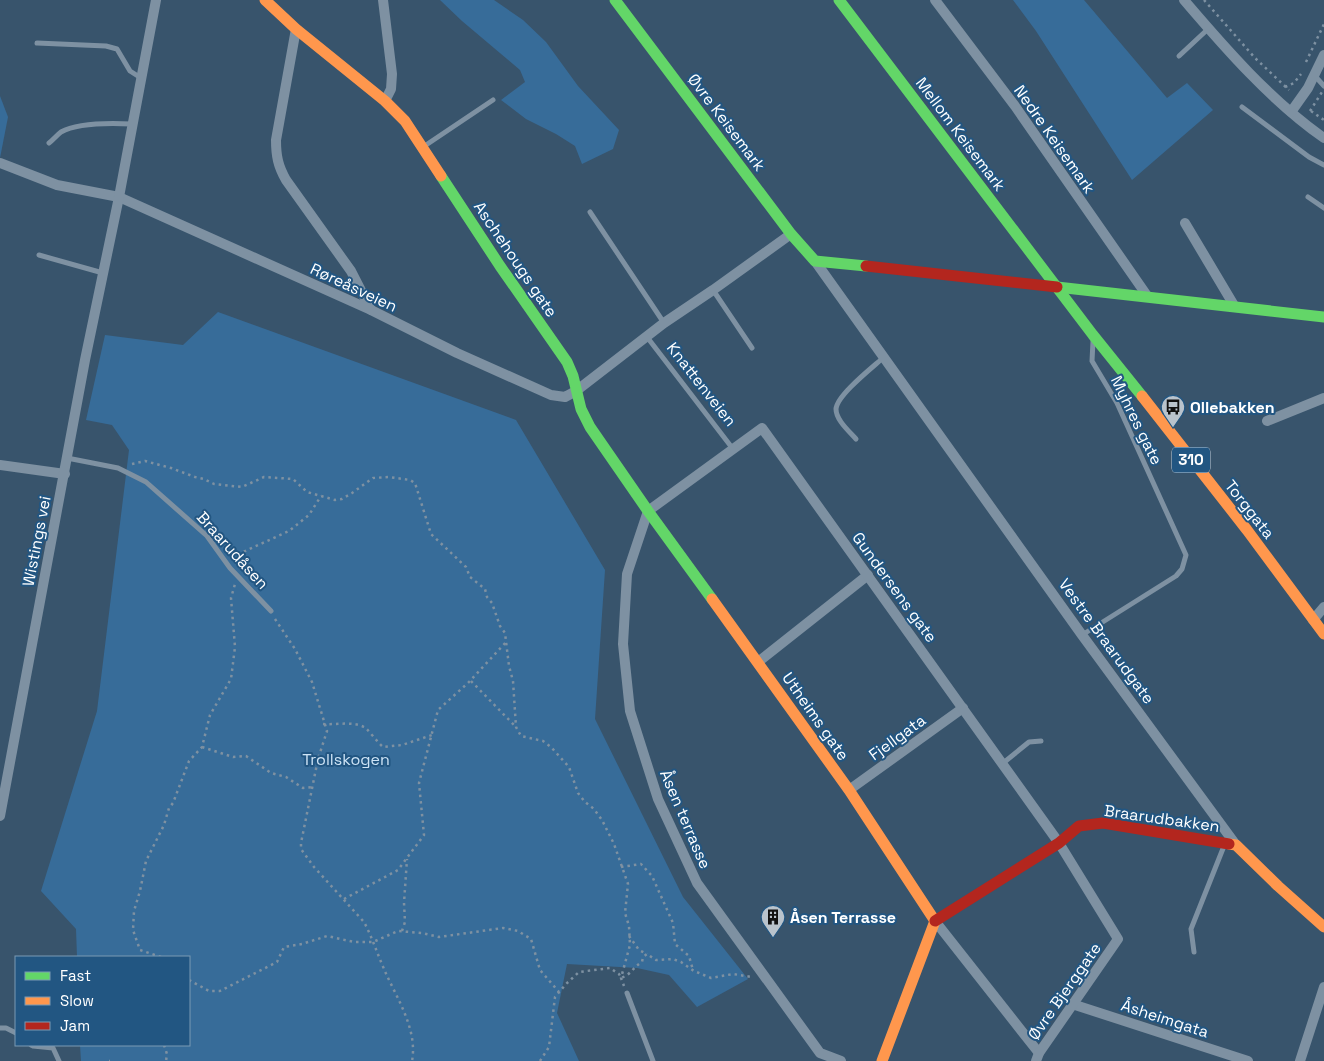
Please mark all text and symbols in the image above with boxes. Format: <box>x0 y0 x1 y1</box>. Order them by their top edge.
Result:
street label: Øvre Keisemark <box>683 69 770 176</box>
street label: Mellom Keisemark <box>911 73 1011 196</box>
street label: Nedre Keisemark <box>1009 81 1100 198</box>
street label: Aschehougs gate <box>469 197 562 321</box>
street label: Røreåsveien <box>307 258 401 317</box>
street label: Knattenveien <box>662 338 741 431</box>
street label: Myhres gate <box>1106 372 1167 468</box>
bus stop icon: Ollebakken <box>1160 394 1186 428</box>
place label: Ollebakken <box>1190 397 1275 418</box>
road number: 310 <box>1172 448 1210 472</box>
street label: Torggata <box>1220 476 1279 543</box>
street label: Wistings vei <box>17 494 56 588</box>
street label: Braarudåsen <box>192 507 273 594</box>
street label: Gundersens gate <box>847 528 942 647</box>
street label: Vestre Braarudgate <box>1054 574 1159 708</box>
street label: Utheims gate <box>777 668 854 765</box>
street label: Fjellgata <box>865 710 930 765</box>
park label: Trollskogen <box>302 749 390 770</box>
street label: Åsen terrasse <box>655 766 716 872</box>
street label: Braarudbakken <box>1103 800 1221 837</box>
building icon: Åsen Terrasse <box>760 904 786 938</box>
place label: Åsen Terrasse <box>790 907 896 928</box>
street label: Øvre Bjerggate <box>1023 938 1106 1044</box>
legend <box>15 956 190 1046</box>
text: Fast <box>60 966 91 985</box>
text: Slow <box>60 991 94 1010</box>
street label: Åsheimgata <box>1118 994 1211 1043</box>
text: Jam <box>60 1016 90 1035</box>

